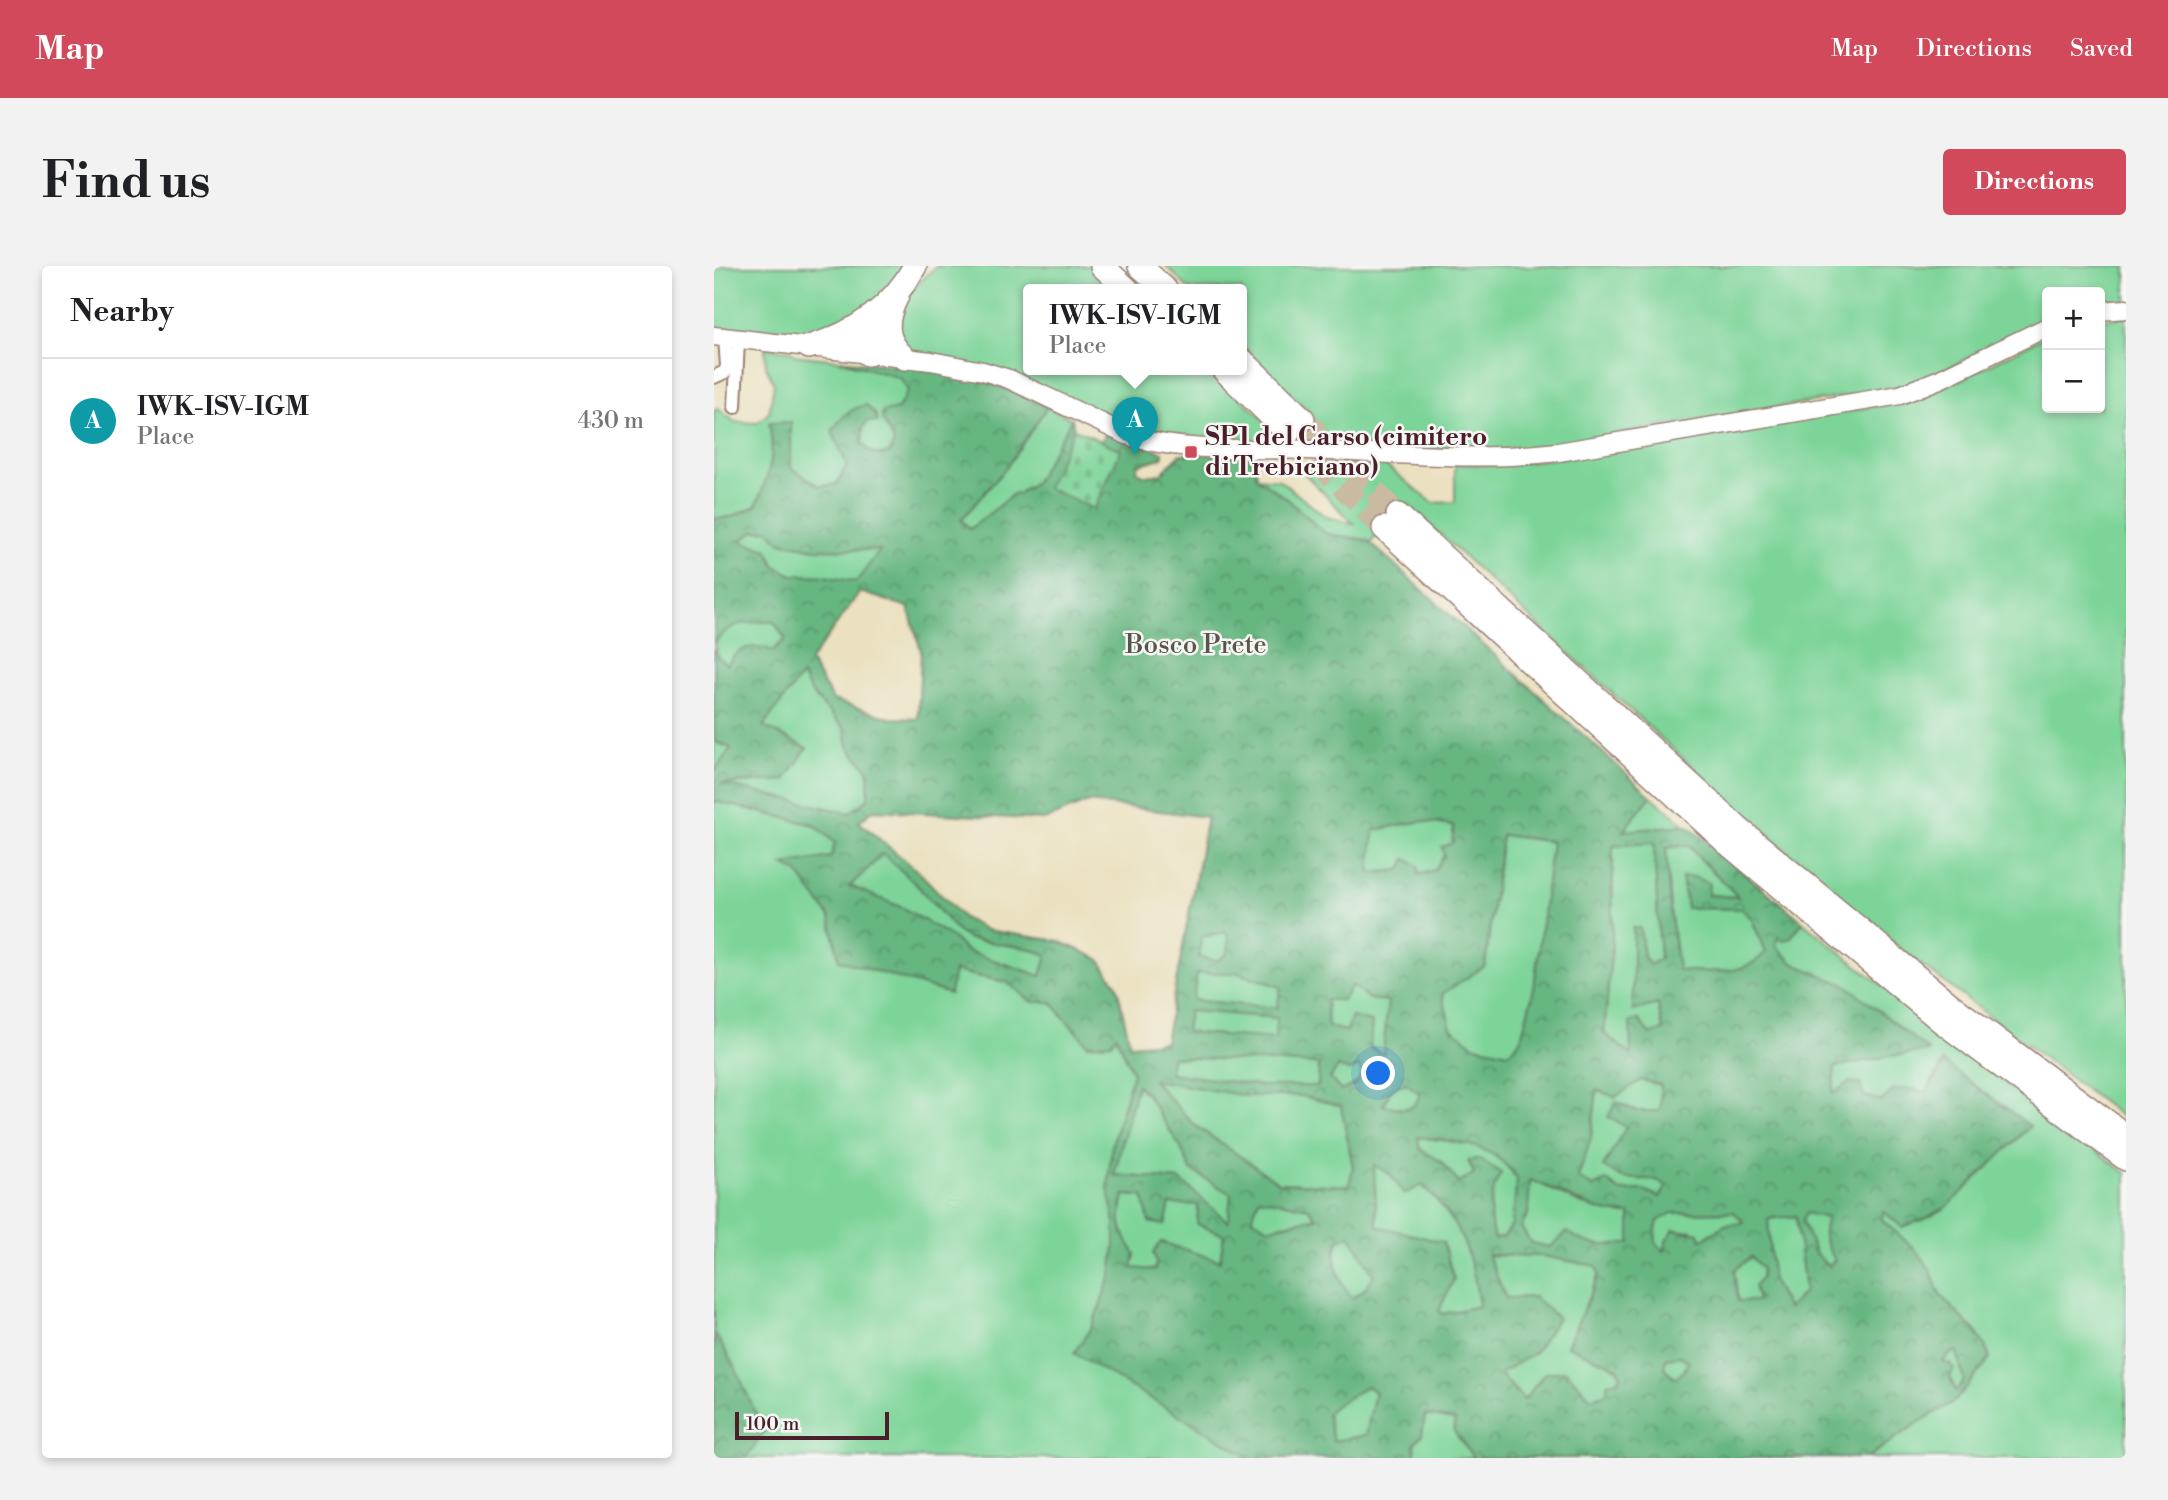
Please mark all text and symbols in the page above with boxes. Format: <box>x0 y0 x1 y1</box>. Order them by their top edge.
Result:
text: Map <box>35 29 104 70</box>
text: Map <box>1831 34 1878 64</box>
text: Directions <box>1916 34 2032 64</box>
text: Saved <box>2070 34 2133 64</box>
button: Directions <box>1943 149 2126 215</box>
text: Find us <box>42 152 211 213</box>
popup <box>1023 284 1247 375</box>
map controls <box>2042 287 2105 413</box>
button: + <box>2042 287 2105 350</box>
text: Nearby <box>70 293 174 331</box>
text: IWK-ISV-IGM <box>1049 300 1221 332</box>
text: Place <box>1049 332 1106 360</box>
button: − <box>2042 350 2105 413</box>
text: IWK-ISV-IGM <box>137 391 309 423</box>
pin: A <box>1112 397 1158 455</box>
text: A <box>85 407 101 435</box>
text: 430 m <box>577 407 644 435</box>
place label: SP1 del Carso (cimitero di Trebiciano) <box>1205 421 1487 483</box>
text: Place <box>137 423 194 451</box>
marker: SP1 del Carso (cimitero di Trebiciano) <box>1183 444 1199 460</box>
park label: Bosco Prete <box>1124 629 1267 661</box>
your location <box>1361 1056 1395 1090</box>
scale bar <box>735 1409 889 1441</box>
text: 100 m <box>746 1412 799 1436</box>

